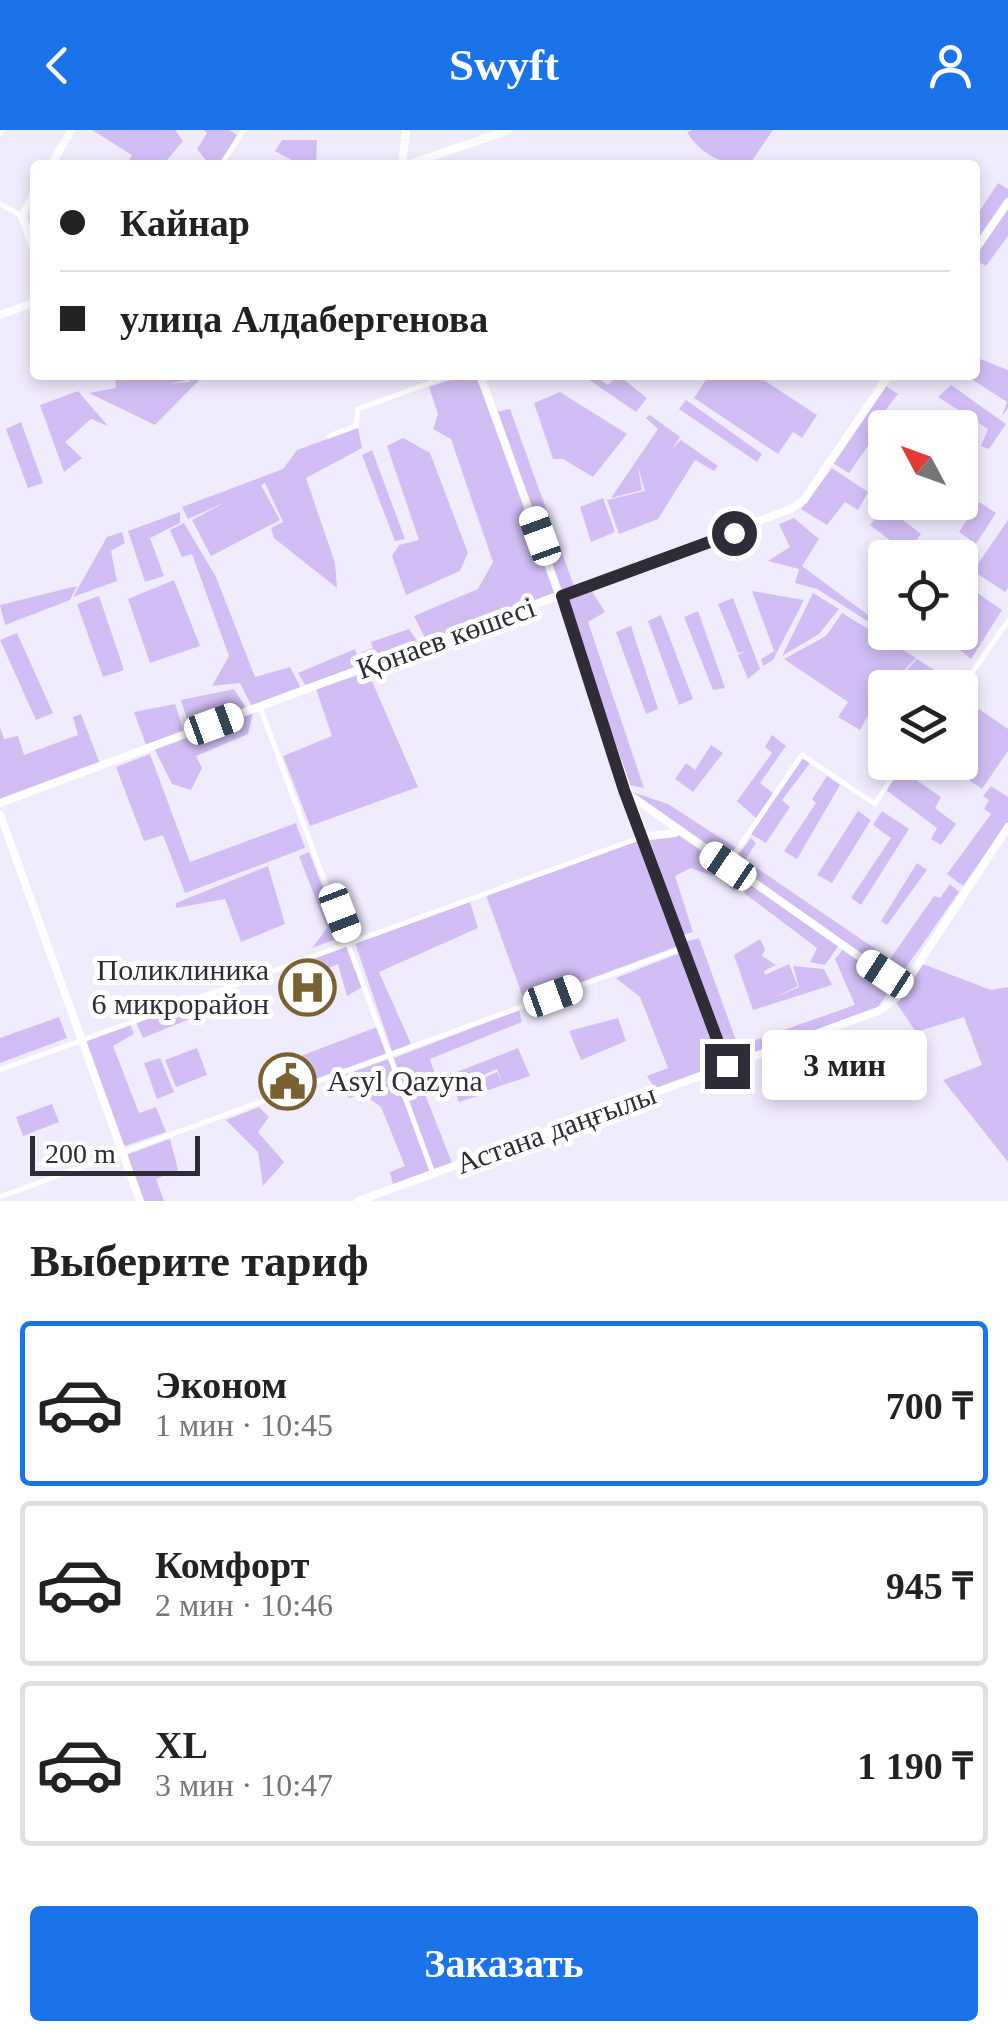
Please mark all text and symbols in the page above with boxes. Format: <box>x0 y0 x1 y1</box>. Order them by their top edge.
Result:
icon: back <box>30 38 85 93</box>
icon: person <box>923 38 978 93</box>
text: Swyft <box>449 40 559 90</box>
text: Кайнар <box>120 202 250 244</box>
text: улица Алдабергенова <box>120 298 488 340</box>
north arrow <box>868 410 978 520</box>
map controls <box>868 410 978 780</box>
car <box>516 503 564 569</box>
route start <box>712 511 757 556</box>
button: locate <box>868 540 978 650</box>
street label: Қонаев көшесі <box>352 590 540 685</box>
button: layers <box>868 670 978 780</box>
car <box>181 700 247 748</box>
car <box>695 837 761 895</box>
car <box>315 880 365 946</box>
car <box>852 945 918 1003</box>
place label: Поликлиника 6 микрорайон <box>91 953 269 1020</box>
hospital icon: Поликлиника 6 микрорайон <box>278 957 338 1017</box>
car <box>520 972 586 1020</box>
callout: 3 мин <box>762 1031 927 1101</box>
route end <box>705 1044 750 1089</box>
text: 3 мин <box>803 1047 886 1083</box>
public building icon: Asyl Qazyna <box>258 1051 318 1111</box>
place label: Asyl Qazyna <box>327 1064 483 1097</box>
street label: Астана даңғылы <box>451 1077 660 1180</box>
scale bar <box>30 1131 200 1176</box>
text: 200 m <box>45 1138 116 1169</box>
text: Выберите тариф <box>30 1236 369 1286</box>
icon: car <box>35 1359 125 1449</box>
text: Эконом <box>155 1364 287 1406</box>
text: 700 ₸ <box>886 1385 973 1427</box>
text: 1 мин · 10:45 <box>155 1407 333 1443</box>
icon: car <box>35 1539 125 1629</box>
text: Комфорт <box>155 1544 309 1586</box>
text: 945 ₸ <box>886 1565 973 1607</box>
text: 2 мин · 10:46 <box>155 1587 333 1623</box>
icon: car <box>35 1719 125 1809</box>
text: XL <box>155 1724 208 1766</box>
text: 1 190 ₸ <box>857 1745 973 1787</box>
text: 3 мин · 10:47 <box>155 1767 333 1803</box>
button: Заказать <box>30 1906 978 2021</box>

